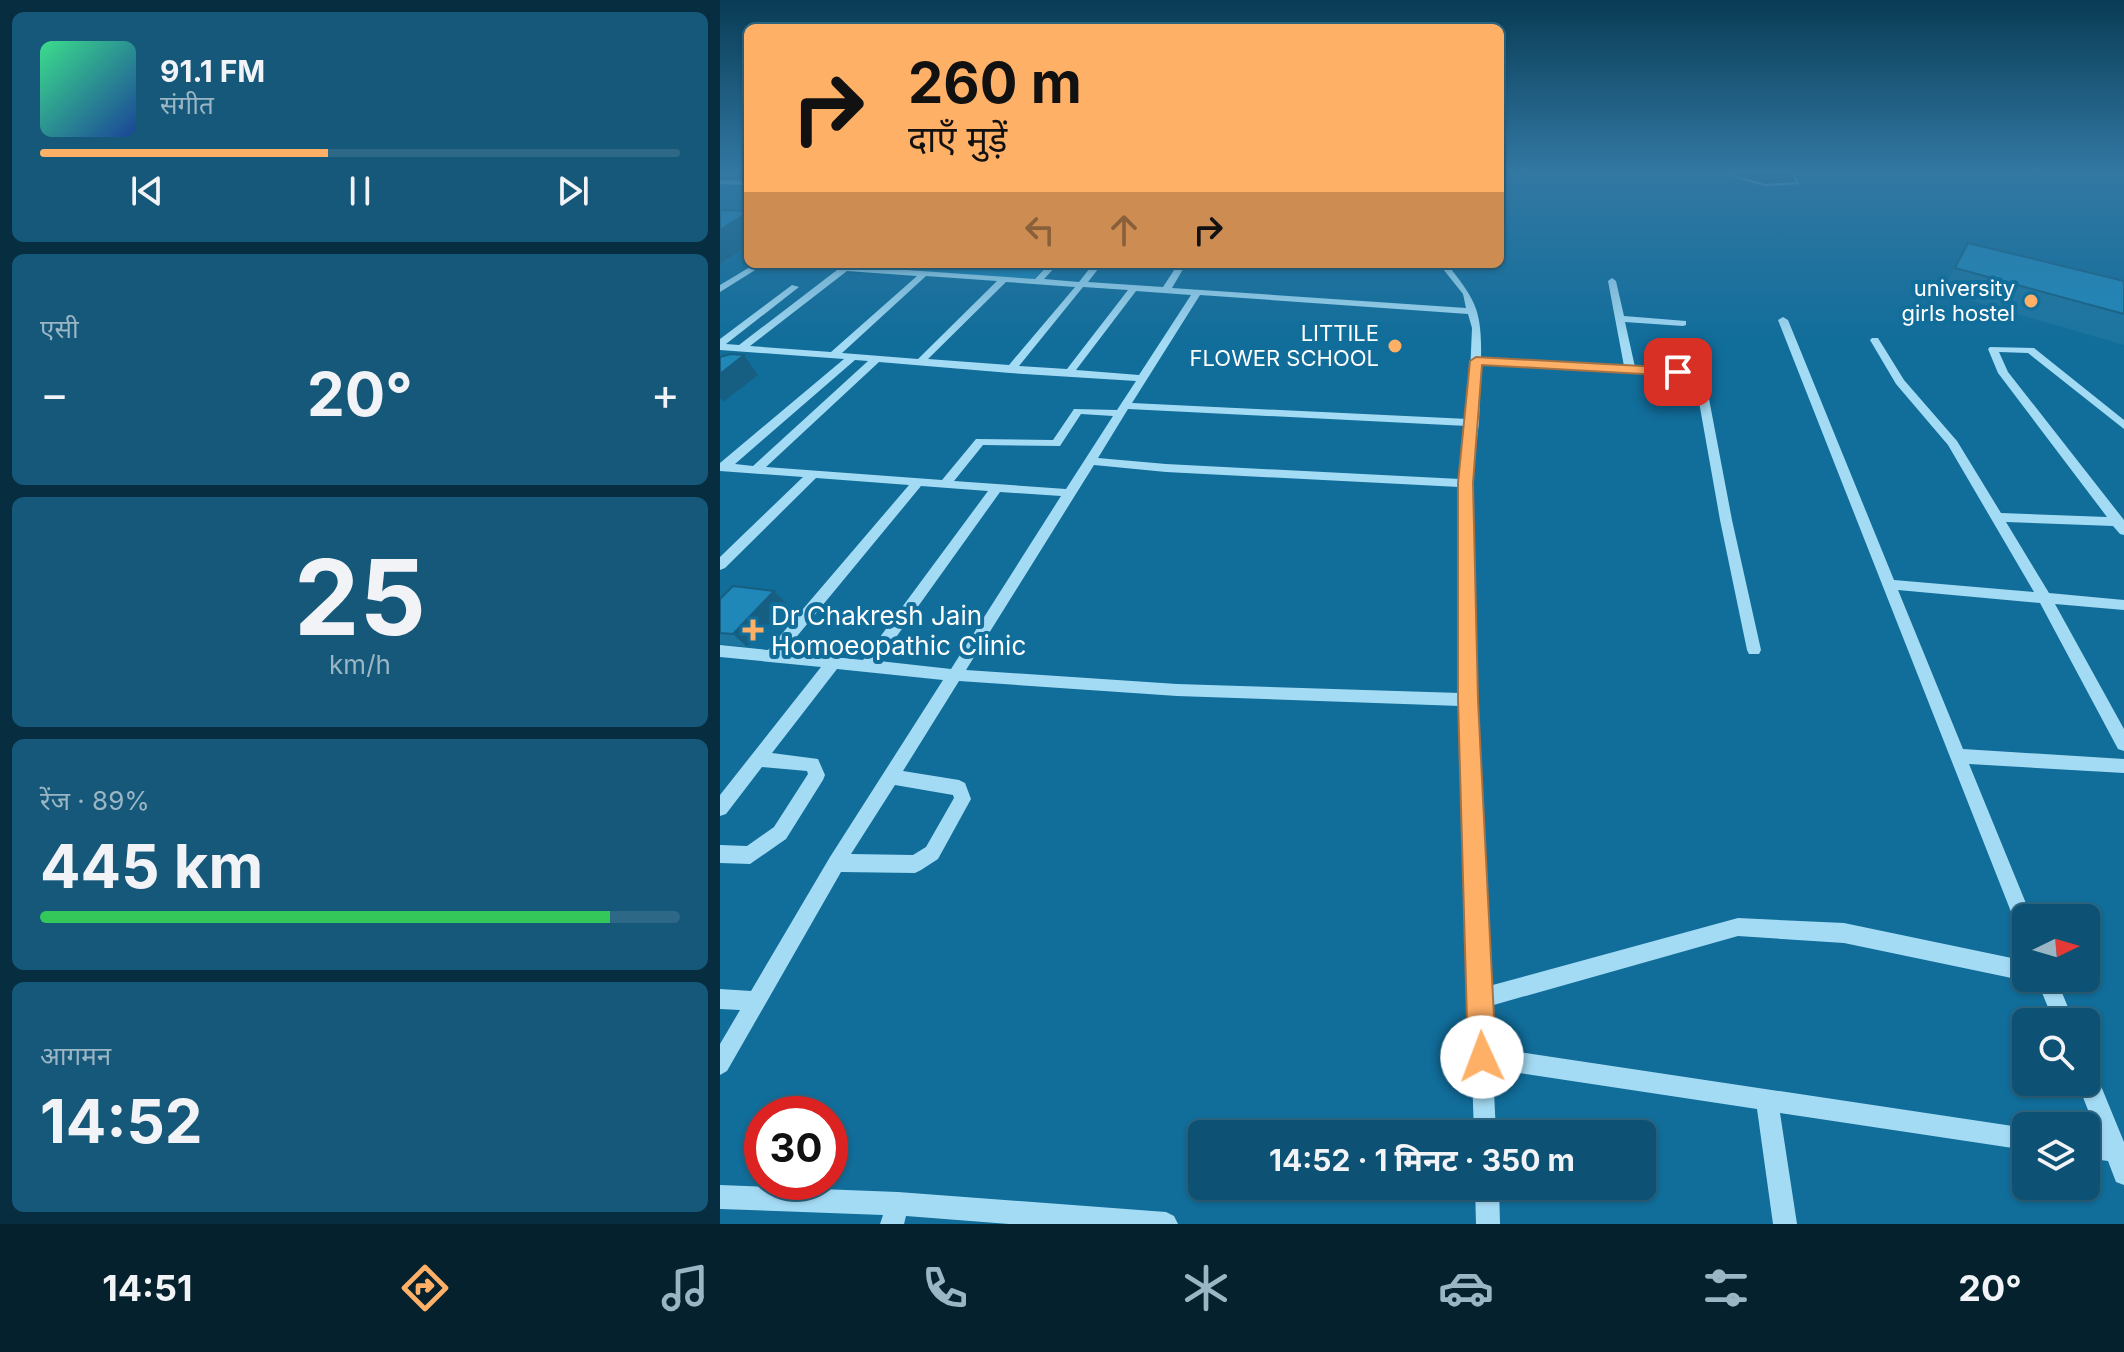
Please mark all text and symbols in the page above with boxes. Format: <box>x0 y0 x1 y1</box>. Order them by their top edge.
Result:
text: 260 m <box>908 49 1082 117</box>
text: 91.1 FM <box>160 53 265 89</box>
icon: right <box>776 56 880 160</box>
text: संगीत <box>160 89 214 120</box>
text: दाएँ मुड़ें <box>908 117 1007 161</box>
icon: previous <box>125 169 169 213</box>
icon: pause <box>338 169 382 213</box>
icon: next <box>551 169 595 213</box>
icon: left <box>1018 208 1062 252</box>
icon: ahead <box>1102 208 1146 252</box>
icon: right <box>1186 208 1230 252</box>
place label: university girls hostel <box>1901 275 2015 326</box>
marker: university girls hostel <box>2022 292 2040 310</box>
text: एसी <box>40 313 79 344</box>
place label: LITTILE FLOWER SCHOOL <box>1190 320 1379 371</box>
marker: LITTILE FLOWER SCHOOL <box>1386 337 1404 355</box>
pin <box>1644 338 1712 406</box>
icon: arrive <box>1656 350 1700 394</box>
text: 20° <box>307 358 413 430</box>
text: − <box>40 367 69 421</box>
text: + <box>651 367 680 421</box>
text: 25 <box>294 534 426 660</box>
place label: Dr Chakresh Jain Homoeopathic Clinic <box>771 600 1026 661</box>
marker: Dr Chakresh Jain Homoeopathic Clinic <box>742 619 764 641</box>
text: km/h <box>329 649 391 680</box>
text: रेंज · 89% <box>40 785 150 816</box>
text: 445 km <box>40 830 263 902</box>
north arrow <box>2012 904 2100 992</box>
map controls <box>2012 904 2100 1200</box>
button: search <box>2012 1008 2100 1096</box>
position arrow <box>1440 1015 1524 1099</box>
text: आगमन <box>40 1040 111 1071</box>
text: 14:52 <box>40 1085 203 1157</box>
speed limit sign: 30 <box>744 1096 848 1200</box>
button: layers <box>2012 1112 2100 1200</box>
text: 14:52 · 1 मिनट · 350 m <box>1269 1142 1575 1178</box>
icon: directions <box>397 1260 453 1316</box>
icon: music <box>657 1260 713 1316</box>
icon: phone <box>917 1260 973 1316</box>
icon: climate <box>1178 1260 1234 1316</box>
icon: car <box>1438 1260 1494 1316</box>
icon: filters <box>1698 1260 1754 1316</box>
text: 14:51 <box>102 1266 193 1310</box>
text: 20° <box>1958 1266 2022 1310</box>

